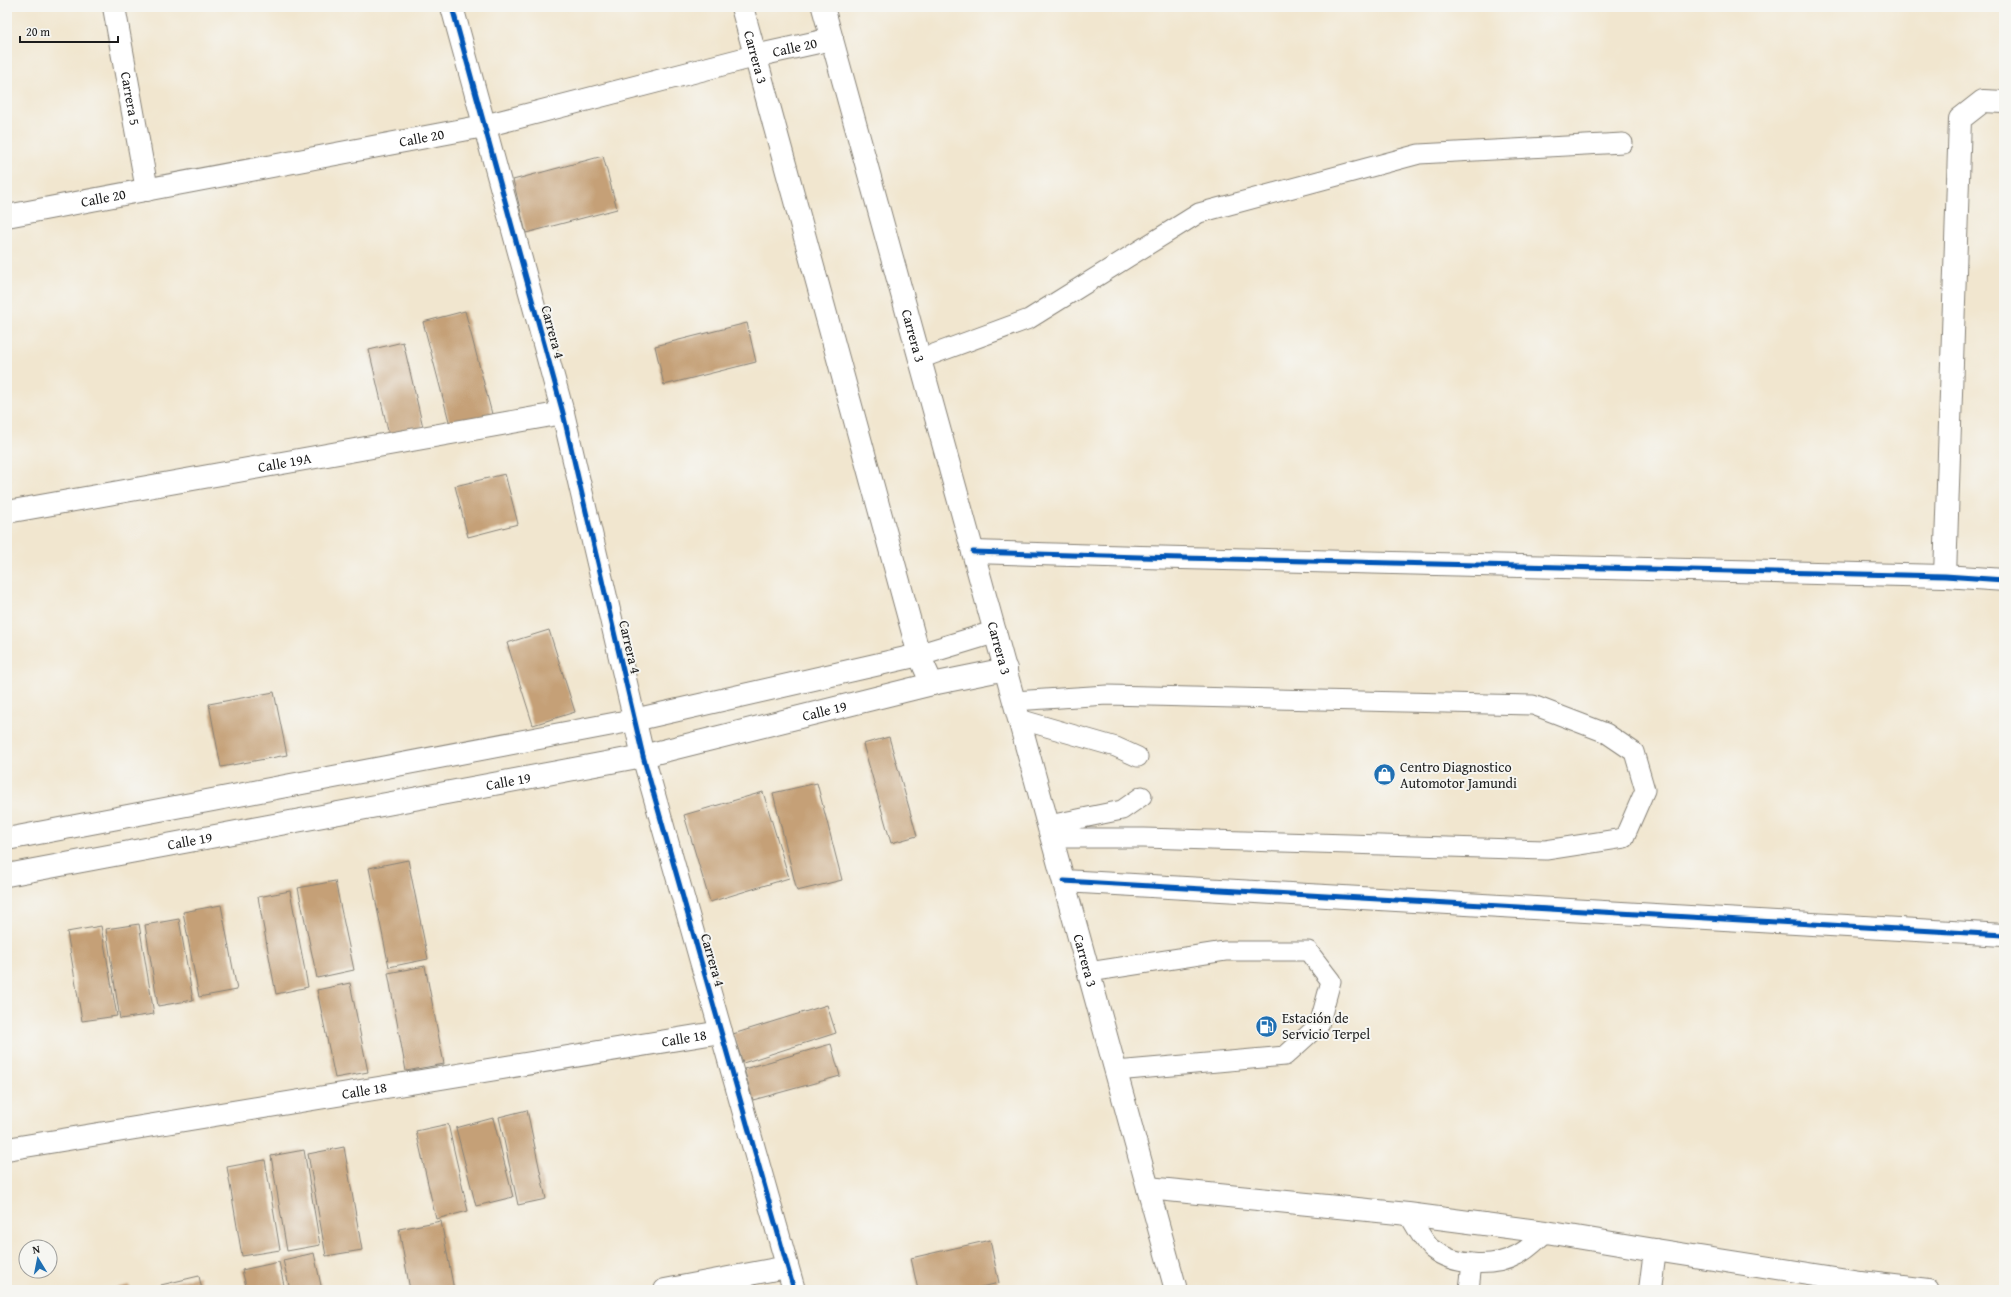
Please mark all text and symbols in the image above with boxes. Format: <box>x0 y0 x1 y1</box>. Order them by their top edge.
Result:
scale bar <box>20 18 118 44</box>
text: 20 m <box>26 23 50 40</box>
street label: Carrera 3 <box>739 28 772 86</box>
street label: Calle 20 <box>770 33 819 62</box>
street label: Carrera 5 <box>116 70 145 127</box>
street label: Calle 20 <box>398 124 446 152</box>
street label: Calle 20 <box>79 184 128 212</box>
street label: Carrera 4 <box>536 303 570 361</box>
street label: Carrera 3 <box>897 307 930 365</box>
street label: Calle 19A <box>256 448 313 477</box>
street label: Carrera 4 <box>614 618 646 676</box>
street label: Carrera 3 <box>983 619 1016 677</box>
street label: Calle 19 <box>800 696 849 726</box>
place label: Centro Diagnostico Automotor Jamundi <box>1400 757 1517 793</box>
shop icon: Centro Diagnostico Automotor Jamundi <box>1372 762 1398 788</box>
street label: Calle 19 <box>484 767 533 795</box>
street label: Calle 19 <box>166 827 214 855</box>
street label: Carrera 4 <box>696 931 730 989</box>
street label: Carrera 3 <box>1069 932 1102 989</box>
place label: Estación de Servicio Terpel <box>1282 1008 1370 1044</box>
fuel station icon: Estación de Servicio Terpel <box>1254 1013 1280 1039</box>
street label: Calle 18 <box>660 1024 708 1052</box>
street label: Calle 18 <box>340 1077 388 1104</box>
north arrow <box>18 1239 58 1279</box>
text: N <box>31 1241 42 1258</box>

